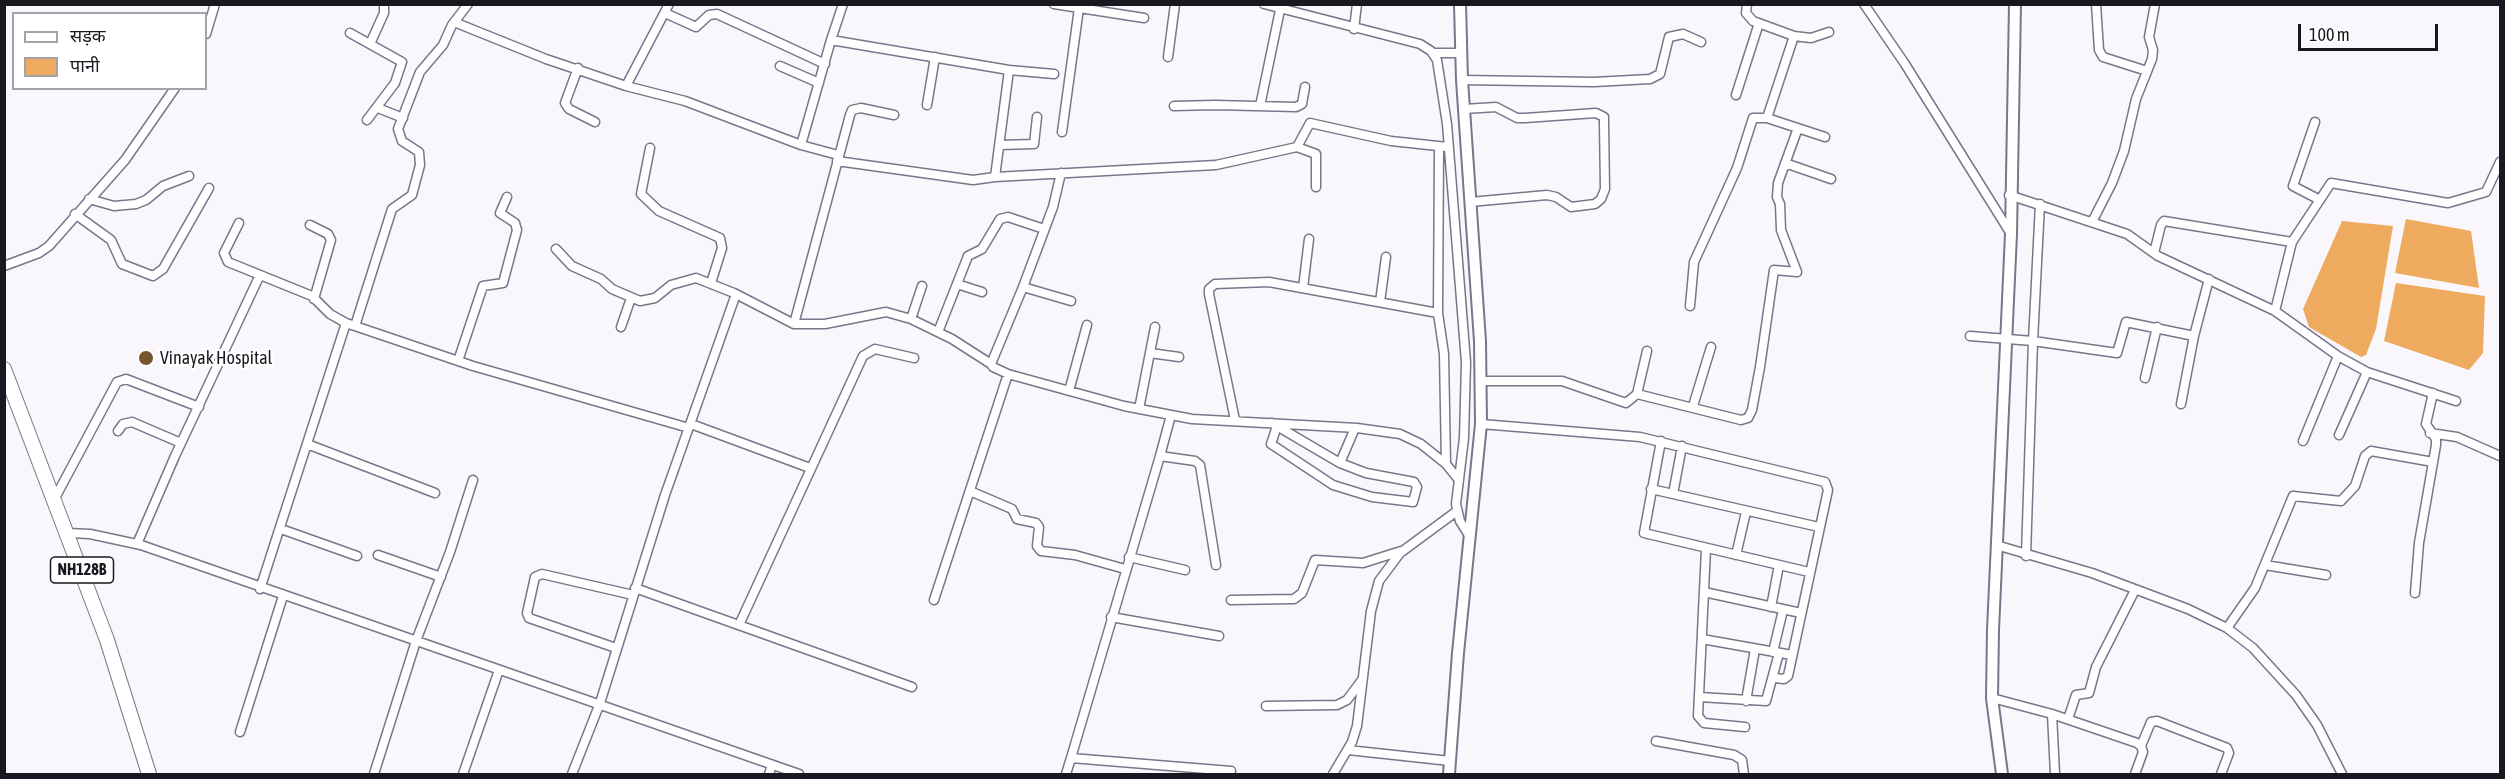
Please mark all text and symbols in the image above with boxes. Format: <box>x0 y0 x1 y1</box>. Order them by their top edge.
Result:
legend <box>12 12 207 90</box>
scale bar <box>2301 12 2440 50</box>
text: 100 m <box>2309 24 2350 45</box>
text: सड़क <box>70 25 106 46</box>
text: पानी <box>70 55 100 76</box>
place label: Vinayak Hospital <box>160 347 272 369</box>
marker: Vinayak Hospital <box>137 349 155 367</box>
road number: NH128B <box>50 557 113 583</box>

